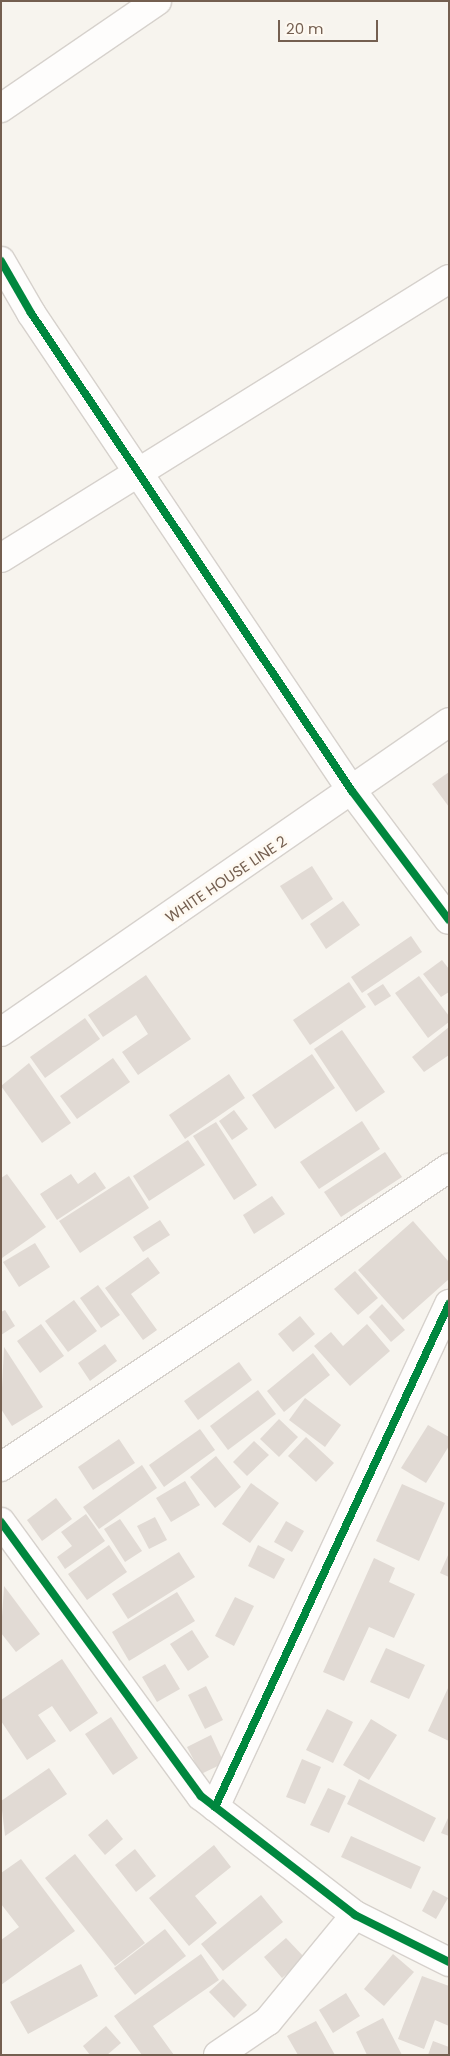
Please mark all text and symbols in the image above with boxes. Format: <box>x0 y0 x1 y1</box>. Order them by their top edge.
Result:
scale bar <box>280 10 380 42</box>
text: 20 m <box>286 18 324 39</box>
street label: WHITE HOUSE LINE 2 <box>162 832 290 926</box>

